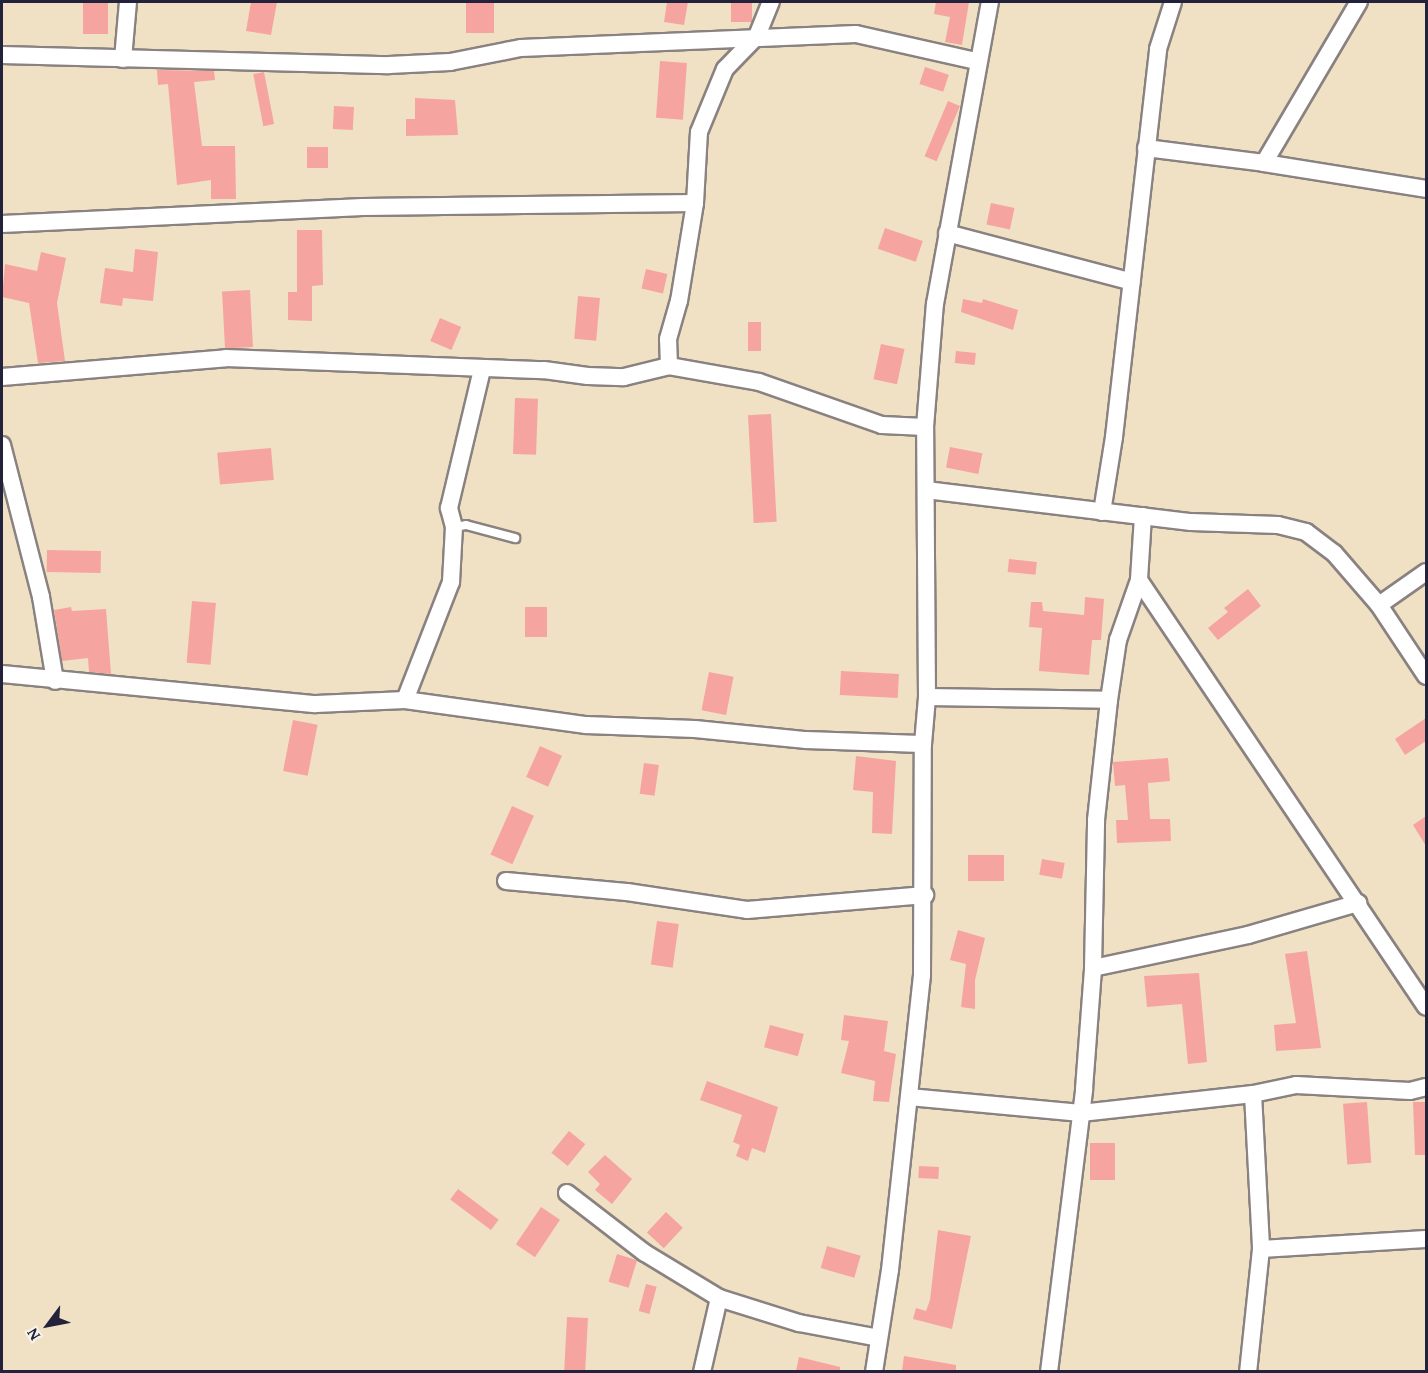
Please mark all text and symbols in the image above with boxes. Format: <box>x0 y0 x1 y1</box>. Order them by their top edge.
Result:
north arrow <box>18 1295 78 1355</box>
text: N <box>20 1324 46 1345</box>

